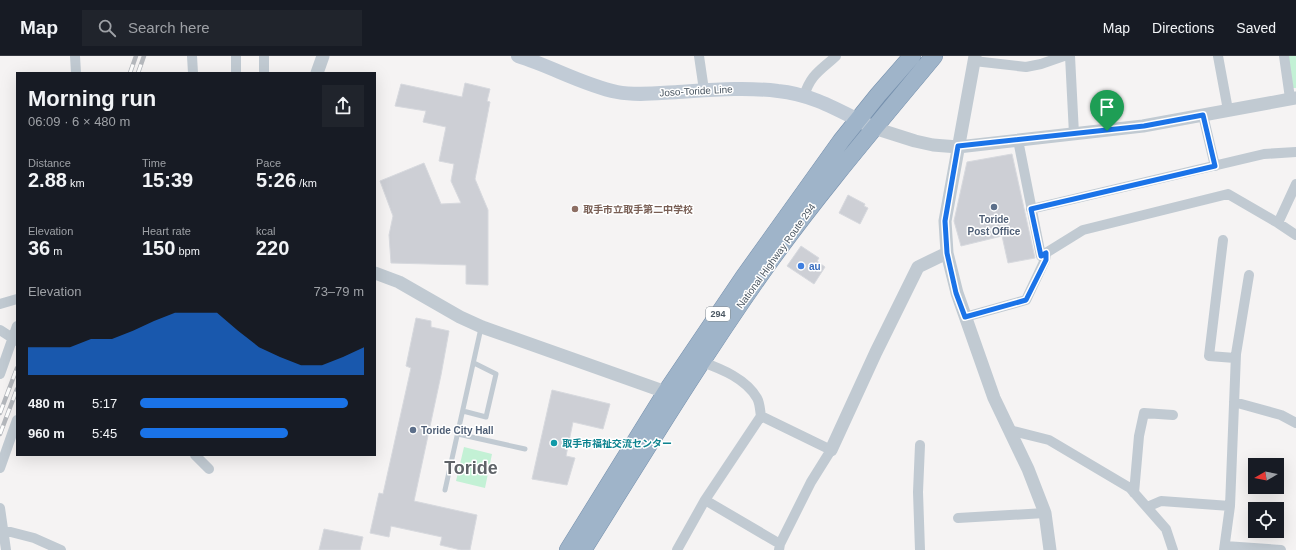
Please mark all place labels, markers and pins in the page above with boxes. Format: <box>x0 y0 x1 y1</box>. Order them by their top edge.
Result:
pin <box>1090 90 1124 131</box>
marker: Toride Post Office <box>989 202 999 212</box>
marker: 取手市立取手第二中学校 <box>570 204 580 214</box>
place label: 取手市立取手第二中学校 <box>583 204 693 215</box>
place label: Toride Post Office <box>968 214 1021 237</box>
marker: au <box>796 261 806 271</box>
place label: au <box>809 261 821 272</box>
marker: Toride City Hall <box>408 425 418 435</box>
place label: Toride City Hall <box>421 425 494 436</box>
marker: 取手市福祉交流センター <box>549 438 559 448</box>
place label: 取手市福祉交流センター <box>562 438 672 449</box>

